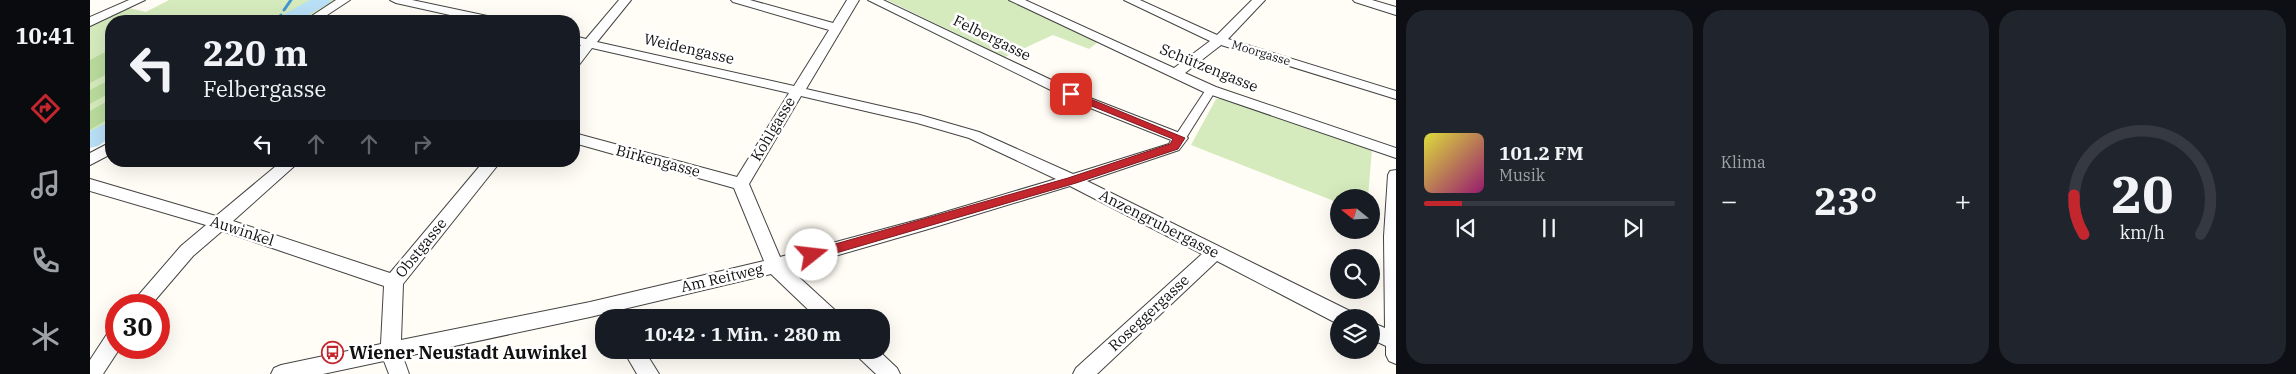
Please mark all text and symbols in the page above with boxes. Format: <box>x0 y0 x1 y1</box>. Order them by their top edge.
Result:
street label: Felbergasse <box>950 11 1034 65</box>
text: 10:41 <box>15 21 75 50</box>
street label: Weidengasse <box>642 29 736 68</box>
text: 220 m <box>203 30 308 76</box>
icon: left <box>120 35 185 100</box>
street label: Moorgasse <box>1230 36 1292 69</box>
street label: Schützengasse <box>1157 39 1261 96</box>
pin <box>1050 73 1092 115</box>
text: Felbergasse <box>203 74 326 103</box>
icon: arrive <box>1057 80 1085 108</box>
icon: directions <box>28 91 63 126</box>
street label: Kohlgasse <box>746 93 799 164</box>
icon: left <box>249 130 277 158</box>
icon: ahead <box>302 130 330 158</box>
icon: ahead <box>355 130 383 158</box>
icon: right <box>408 130 436 158</box>
street label: Birkengasse <box>614 140 702 181</box>
text: 101.2 FM <box>1499 141 1584 165</box>
text: Klima <box>1721 152 1766 172</box>
text: 20 <box>2111 160 2174 227</box>
text: Musik <box>1499 165 1545 185</box>
icon: music <box>28 167 63 202</box>
text: 23° <box>1814 176 1878 225</box>
text: − <box>1721 182 1737 219</box>
text: + <box>1955 182 1971 219</box>
street label: Anzengrubergasse <box>1096 185 1222 262</box>
north arrow <box>1330 189 1380 239</box>
map controls <box>1330 189 1380 359</box>
street label: Auwinkel <box>208 211 277 250</box>
street label: Obstgasse <box>391 214 450 281</box>
icon: previous <box>1452 214 1480 242</box>
icon: pause <box>1535 214 1563 242</box>
icon: next <box>1619 214 1647 242</box>
text: km/h <box>2120 221 2165 244</box>
position arrow <box>785 228 837 280</box>
icon: phone <box>28 243 63 278</box>
button: search <box>1330 249 1380 299</box>
street label: Am Reitweg <box>679 259 765 296</box>
street label: Roseggergasse <box>1104 270 1193 355</box>
speed limit sign: 30 <box>105 294 170 359</box>
button: layers <box>1330 309 1380 359</box>
icon: climate <box>28 319 63 354</box>
text: 10:42 · 1 Min. · 280 m <box>644 322 841 346</box>
bus stop icon: Wiener Neustadt Auwinkel <box>321 341 345 365</box>
place label: Wiener Neustadt Auwinkel <box>349 341 587 364</box>

